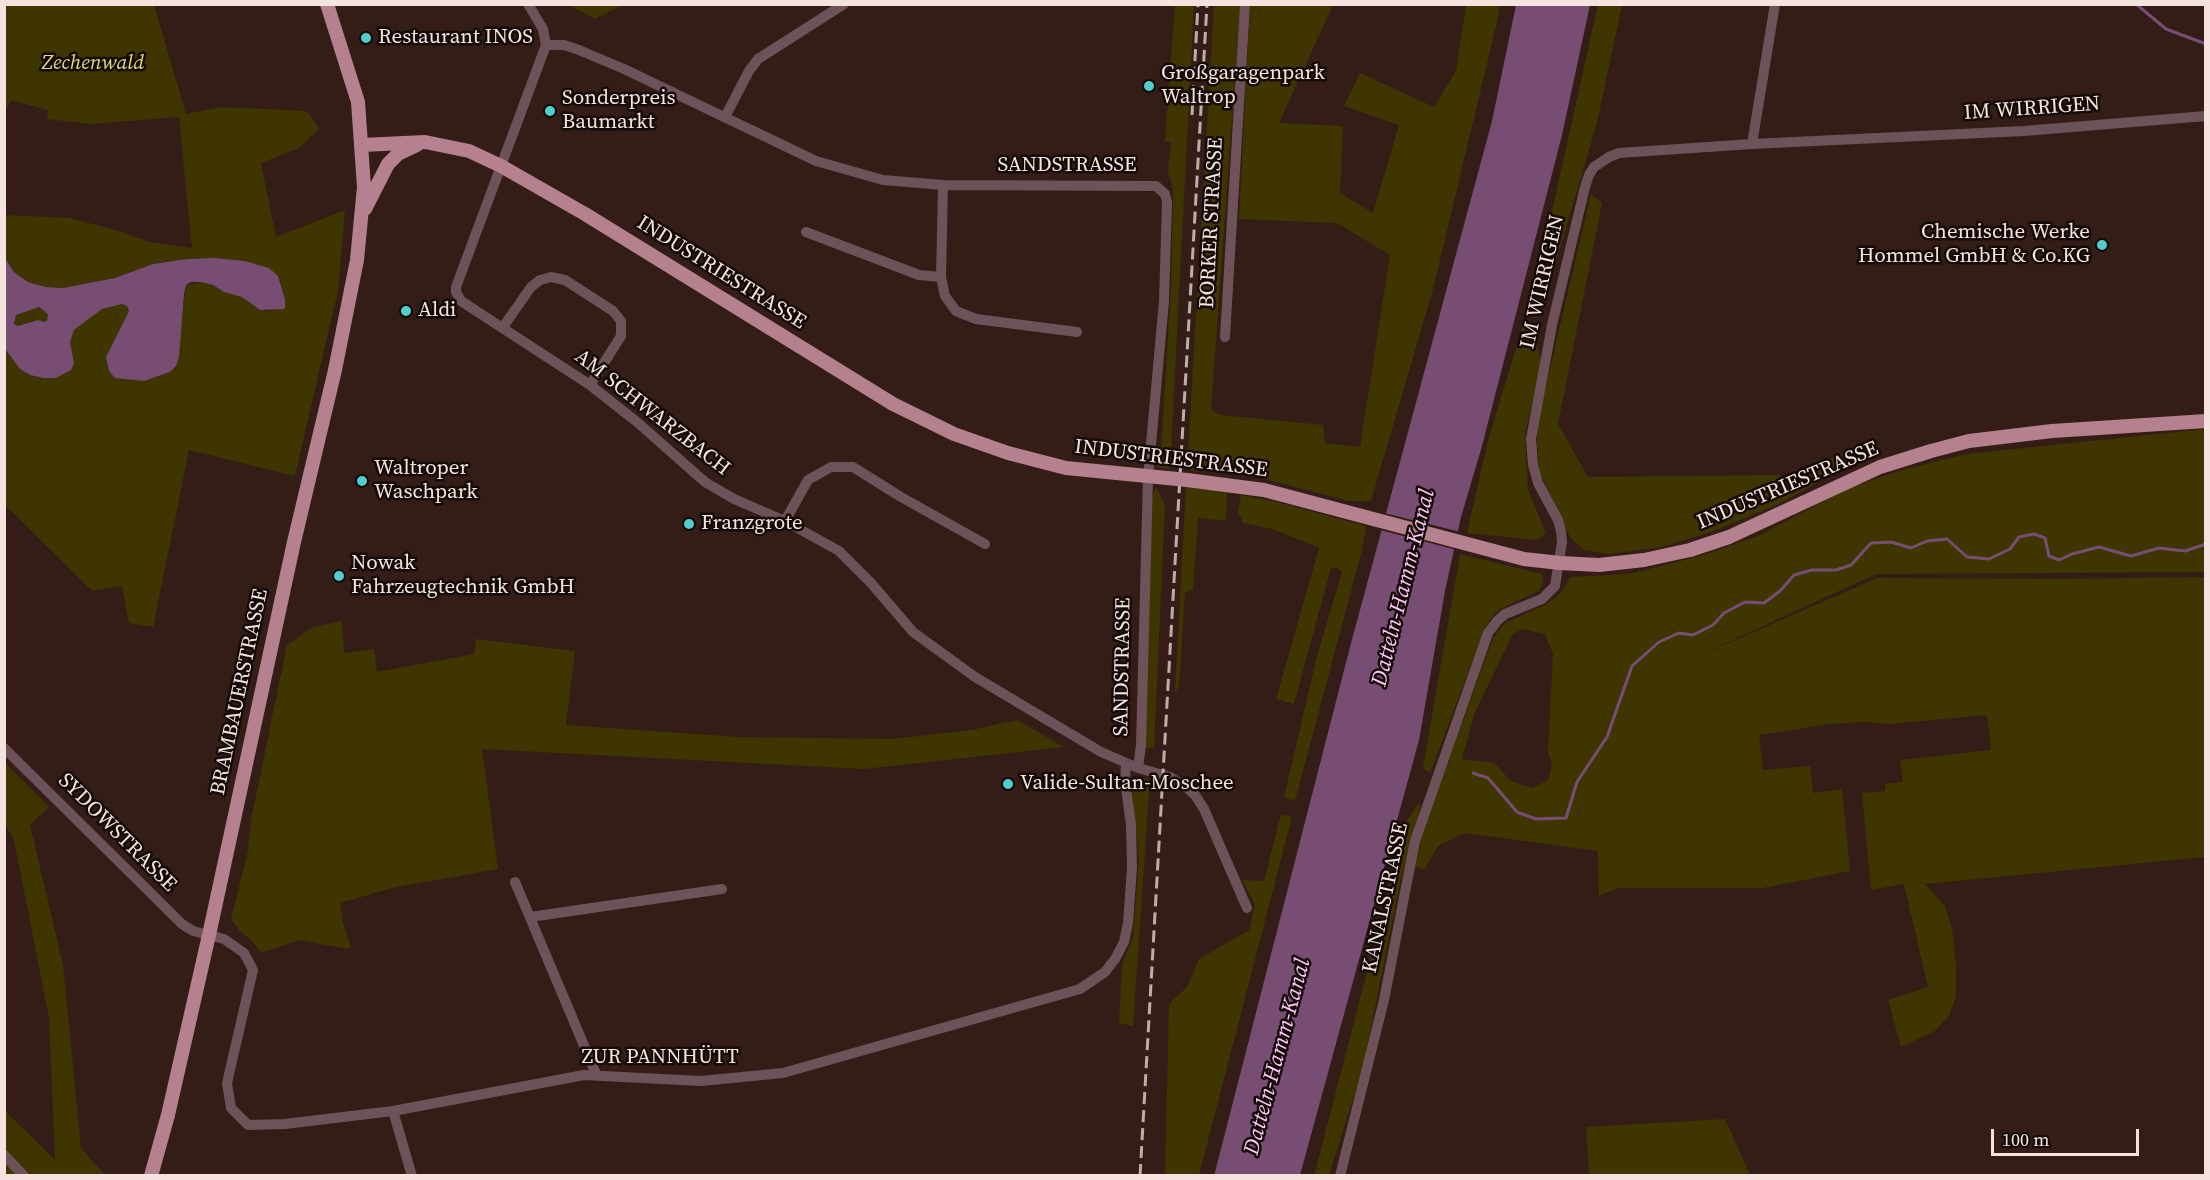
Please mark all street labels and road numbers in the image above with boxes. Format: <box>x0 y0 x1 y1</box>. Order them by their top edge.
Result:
street label: IM WIRRIGEN <box>1963 92 2101 126</box>
street label: BORKER STRASSE <box>1195 137 1229 309</box>
street label: SANDSTRASSE <box>998 153 1136 179</box>
street label: INDUSTRIESTRASSE <box>632 211 810 335</box>
street label: IM WIRRIGEN <box>1515 213 1571 351</box>
street label: AM SCHWARZBACH <box>569 344 735 482</box>
street label: INDUSTRIESTRASSE <box>1073 435 1269 483</box>
street label: INDUSTRIESTRASSE <box>1694 436 1882 536</box>
street label: BRAMBAUERSTRASSE <box>206 587 274 797</box>
street label: SANDSTRASSE <box>1109 597 1137 737</box>
street label: SYDOWSTRASSE <box>52 768 182 898</box>
street label: KANALSTRASSE <box>1358 820 1414 976</box>
street label: ZUR PANNHÜTT <box>581 1045 739 1071</box>

